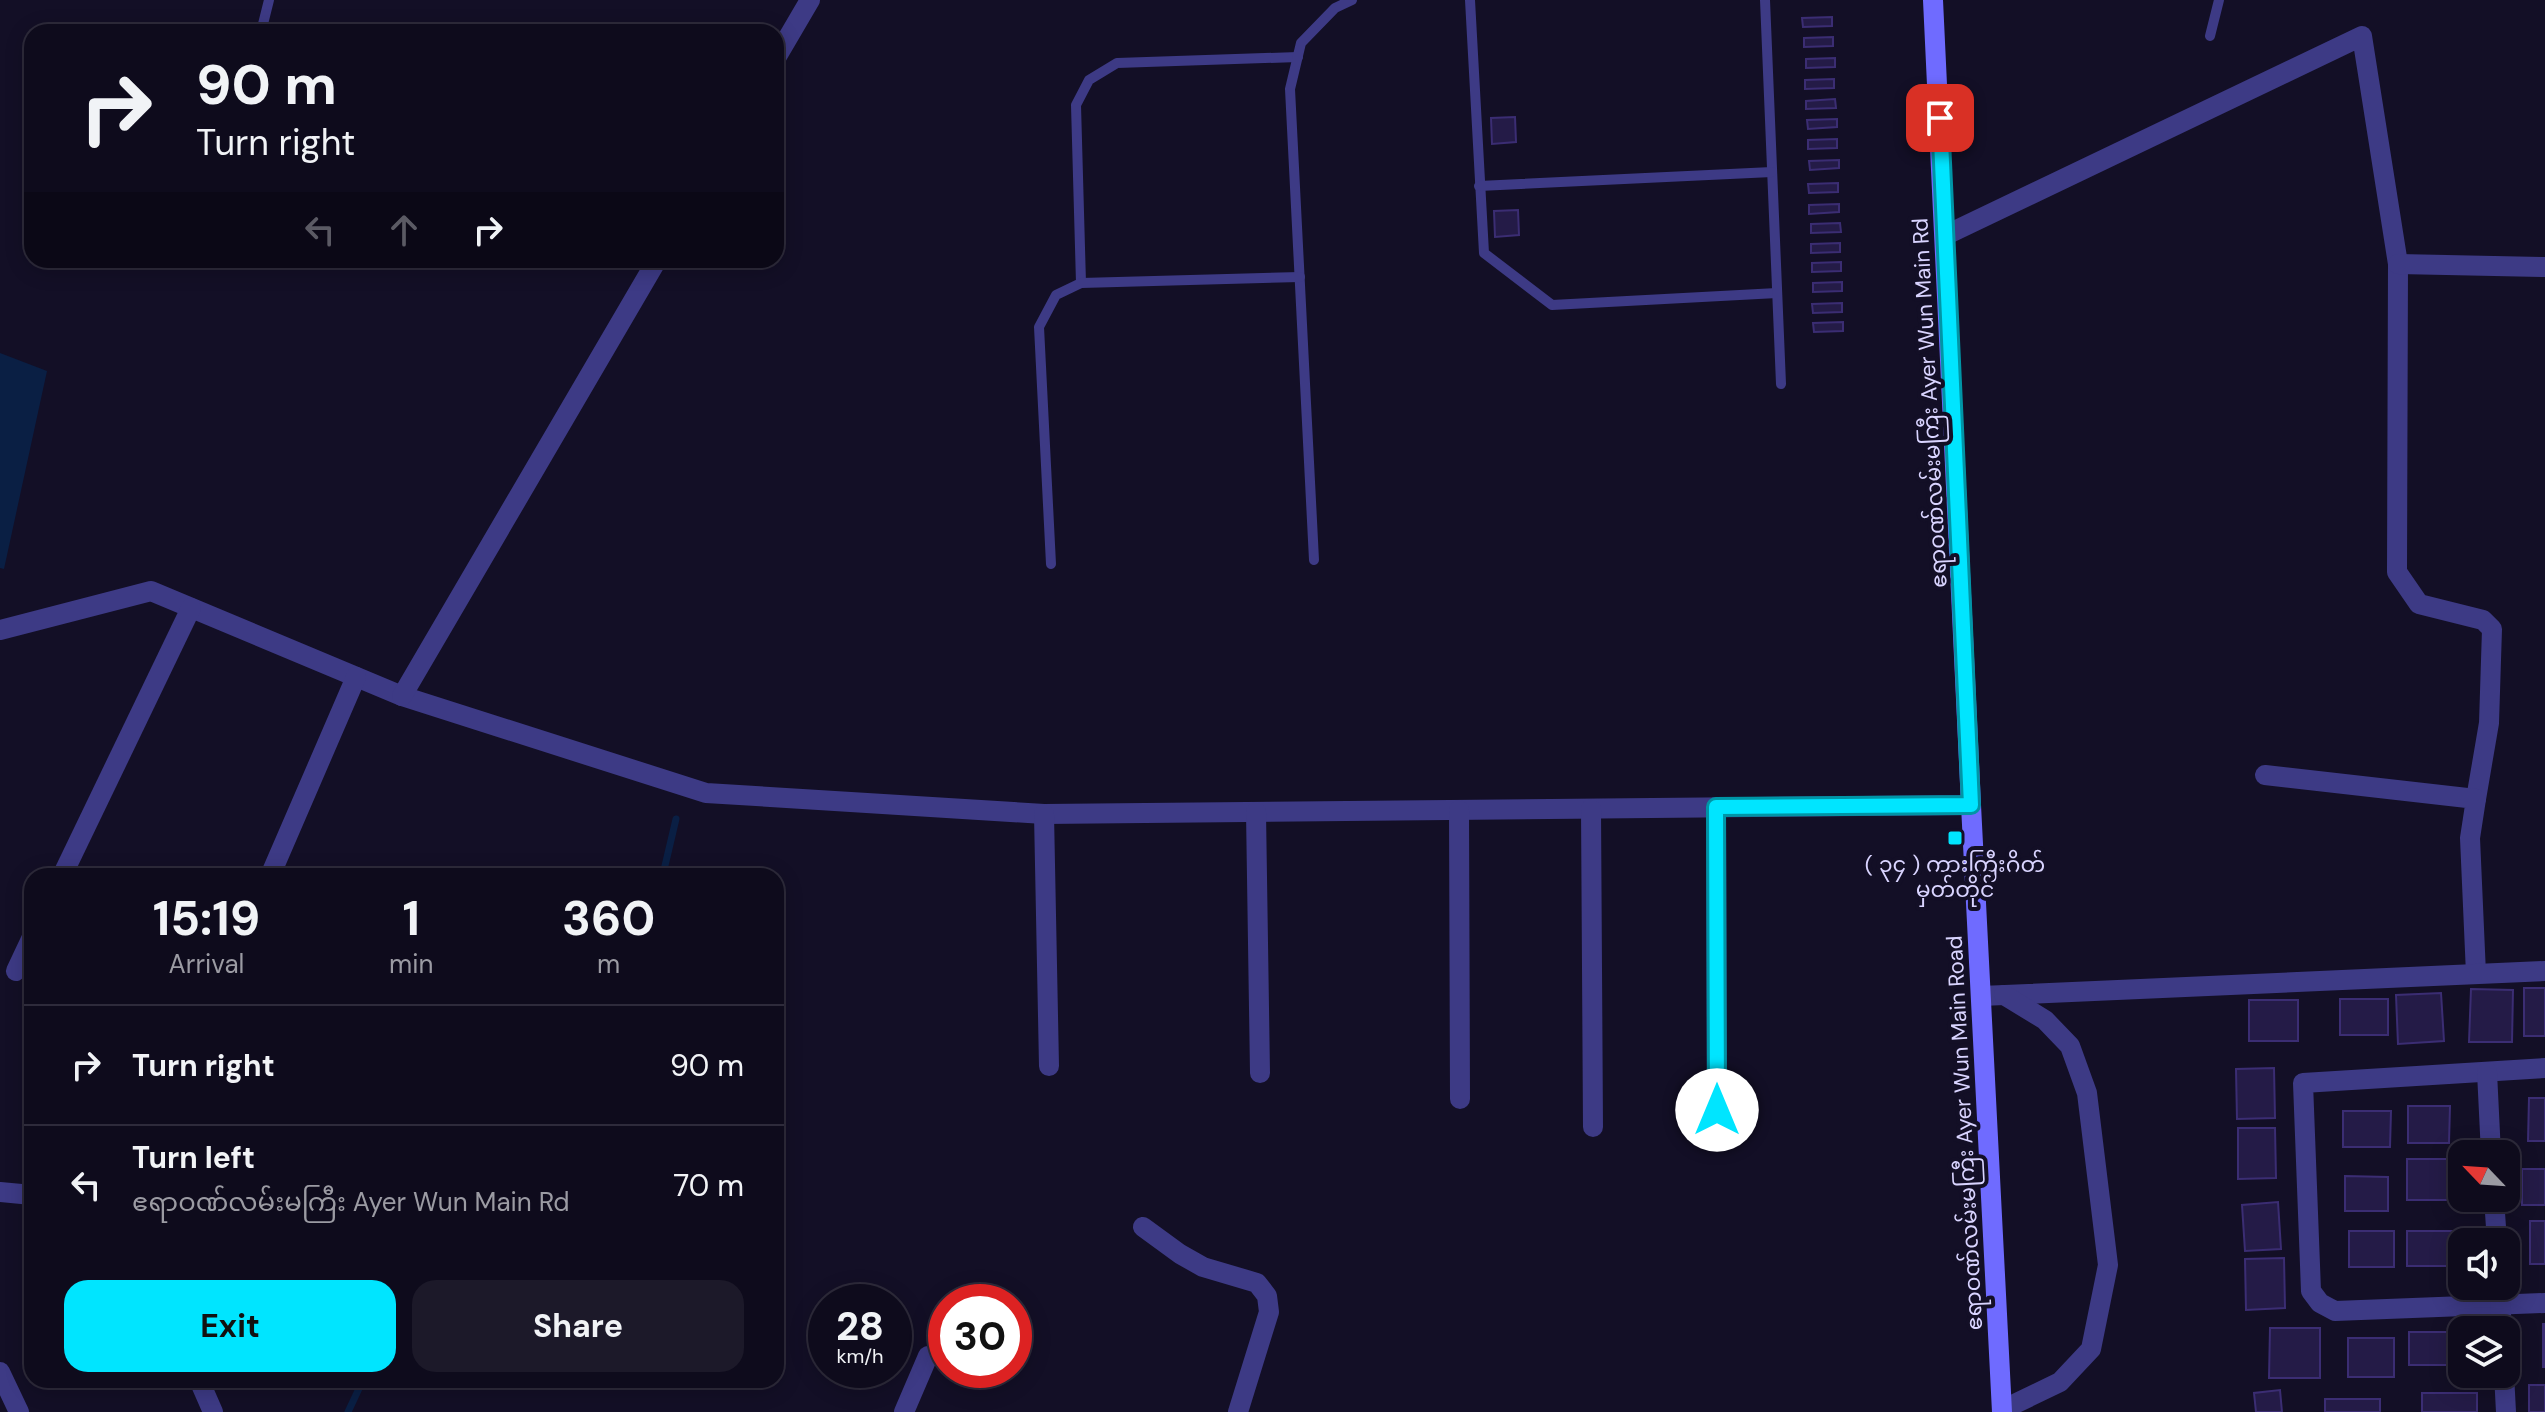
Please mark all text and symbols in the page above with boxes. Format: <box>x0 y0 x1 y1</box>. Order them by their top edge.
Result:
text: 90 m <box>196 48 337 121</box>
icon: right <box>64 56 168 160</box>
pin <box>1906 84 1974 152</box>
icon: arrive <box>1918 96 1962 140</box>
text: Turn right <box>196 119 355 166</box>
icon: left <box>298 208 342 252</box>
icon: ahead <box>382 208 426 252</box>
icon: right <box>466 208 510 252</box>
street label: ဧရာဝဏ်လမ်းမကြီး Ayer Wun Main Rd <box>1904 217 1957 589</box>
marker: ( ၃၄ ) ကားကြီးဂိတ် မှတ်တိုင် <box>1946 829 1964 847</box>
place label: ( ၃၄ ) ကားကြီးဂိတ် မှတ်တိုင် <box>1865 849 2045 907</box>
text: 15:19 <box>153 887 260 950</box>
text: 1 <box>402 887 420 950</box>
text: 360 <box>562 887 655 950</box>
street label: ဧရာဝဏ်လမ်းမကြီး Ayer Wun Main Road <box>1939 935 1992 1331</box>
text: Arrival <box>169 947 244 981</box>
text: min <box>389 947 433 981</box>
text: m <box>597 947 620 981</box>
icon: right <box>64 1043 108 1087</box>
text: Turn right <box>132 1046 275 1085</box>
text: 90 m <box>670 1046 744 1085</box>
position arrow <box>1675 1068 1759 1152</box>
text: Turn left <box>132 1138 255 1177</box>
north arrow <box>2448 1140 2520 1212</box>
map controls <box>2448 1140 2520 1388</box>
icon: left <box>64 1163 108 1207</box>
text: 70 m <box>673 1166 744 1205</box>
text: ဧရာဝဏ်လမ်းမကြီး Ayer Wun Main Rd <box>132 1185 570 1219</box>
button: sound <box>2448 1228 2520 1300</box>
button: Exit <box>64 1280 396 1372</box>
button: Share <box>412 1280 744 1372</box>
speed limit sign: 30 <box>928 1284 1032 1388</box>
text: 28 <box>836 1300 884 1352</box>
button: layers <box>2448 1316 2520 1388</box>
text: km/h <box>836 1343 884 1369</box>

